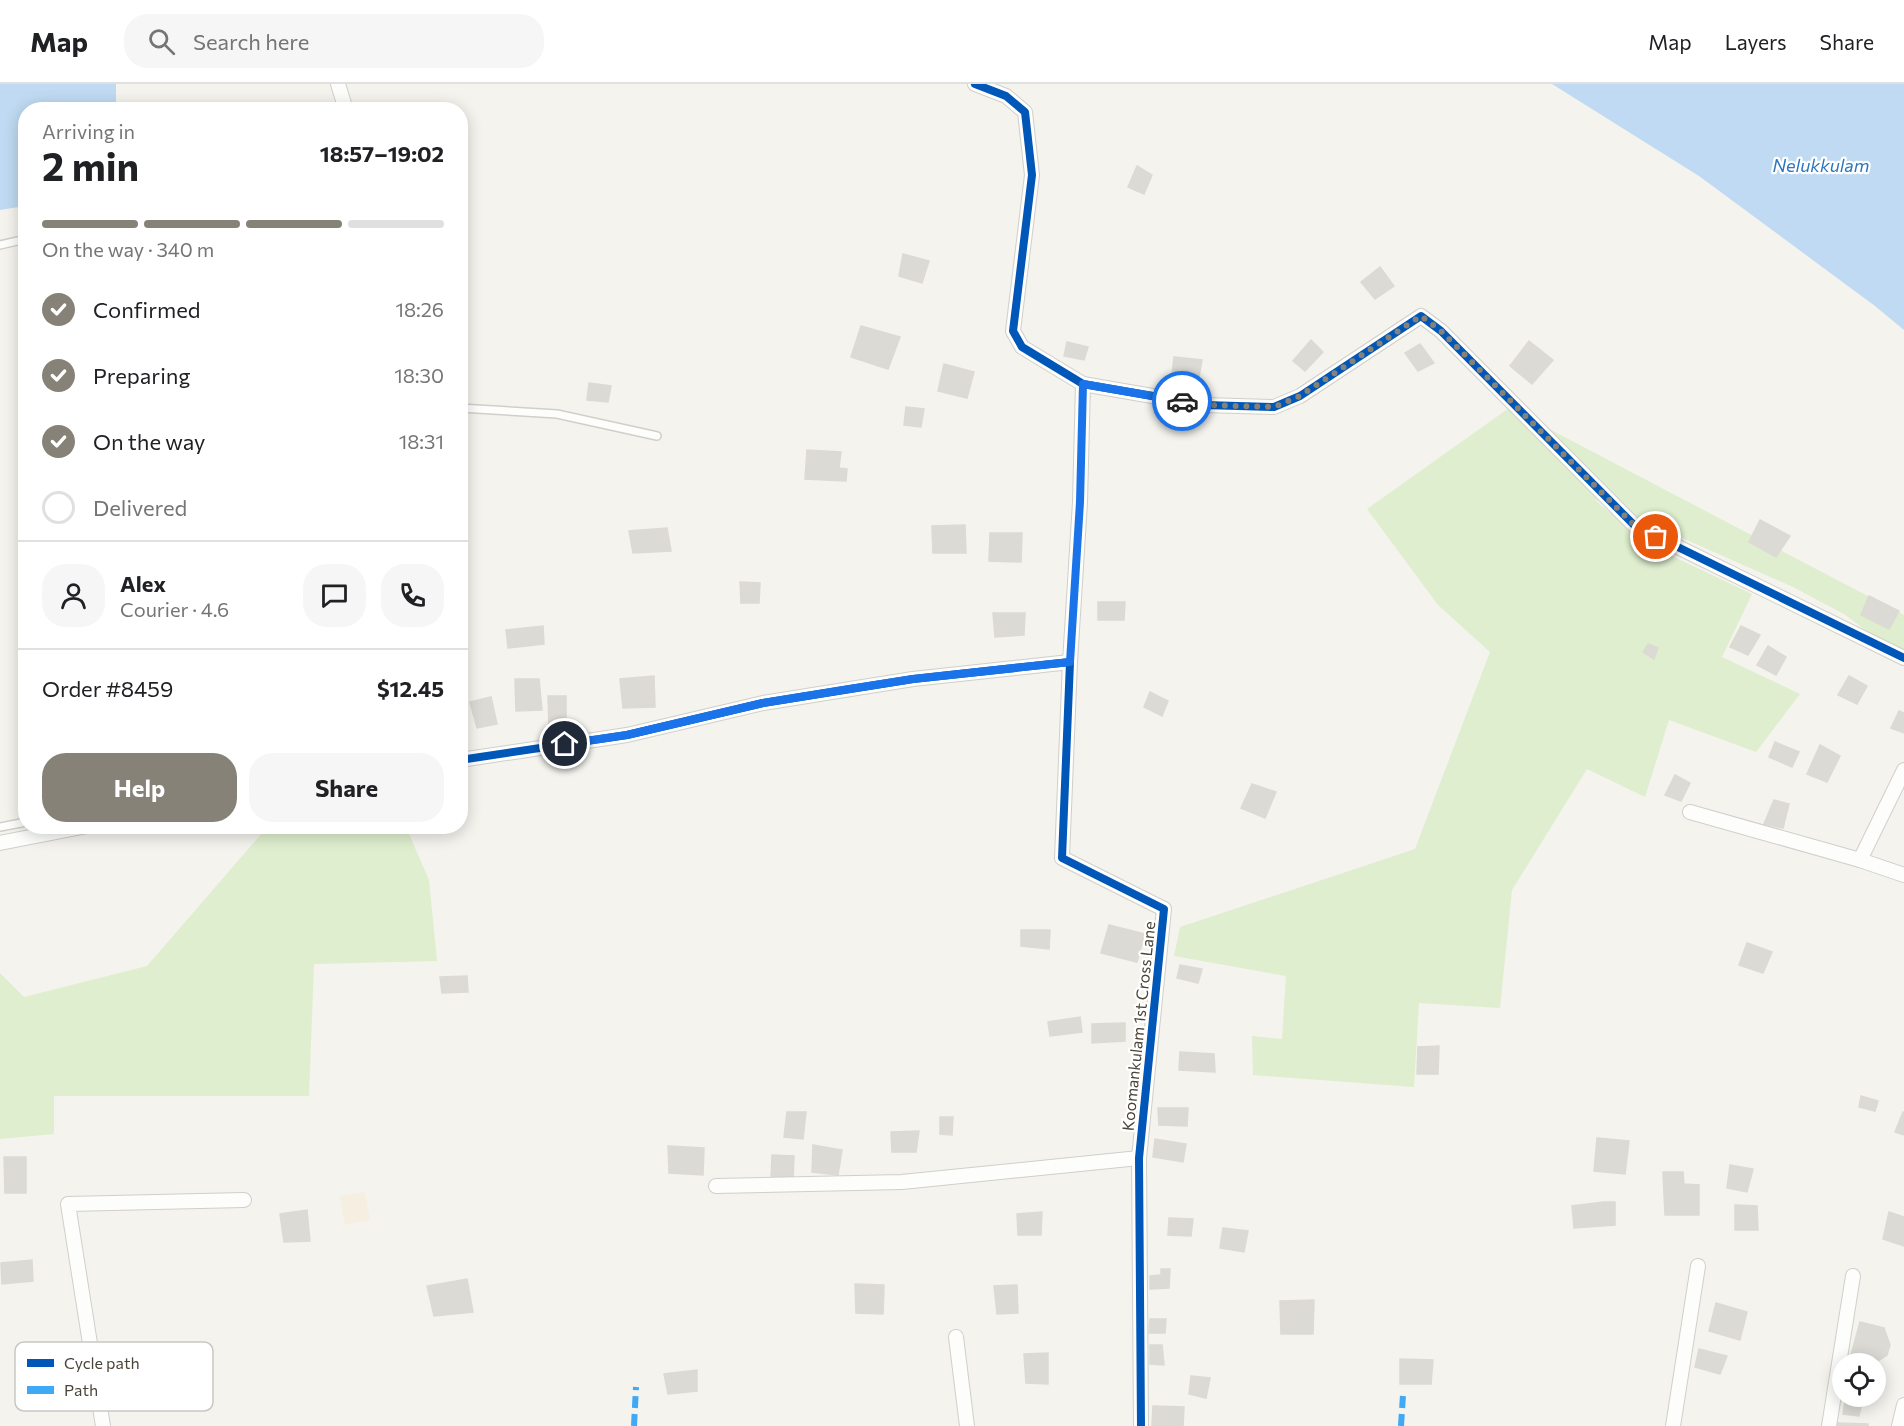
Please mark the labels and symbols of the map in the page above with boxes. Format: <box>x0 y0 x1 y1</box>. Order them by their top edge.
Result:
water label: Nelukkulam <box>1773 154 1869 176</box>
courier <box>1152 371 1212 431</box>
pin <box>1630 511 1681 562</box>
pin <box>539 718 590 769</box>
street label: Koomankulam 1st Cross Lane <box>1118 920 1158 1132</box>
legend <box>15 1342 213 1411</box>
text: Cycle path <box>64 1353 140 1372</box>
text: Path <box>64 1380 98 1399</box>

